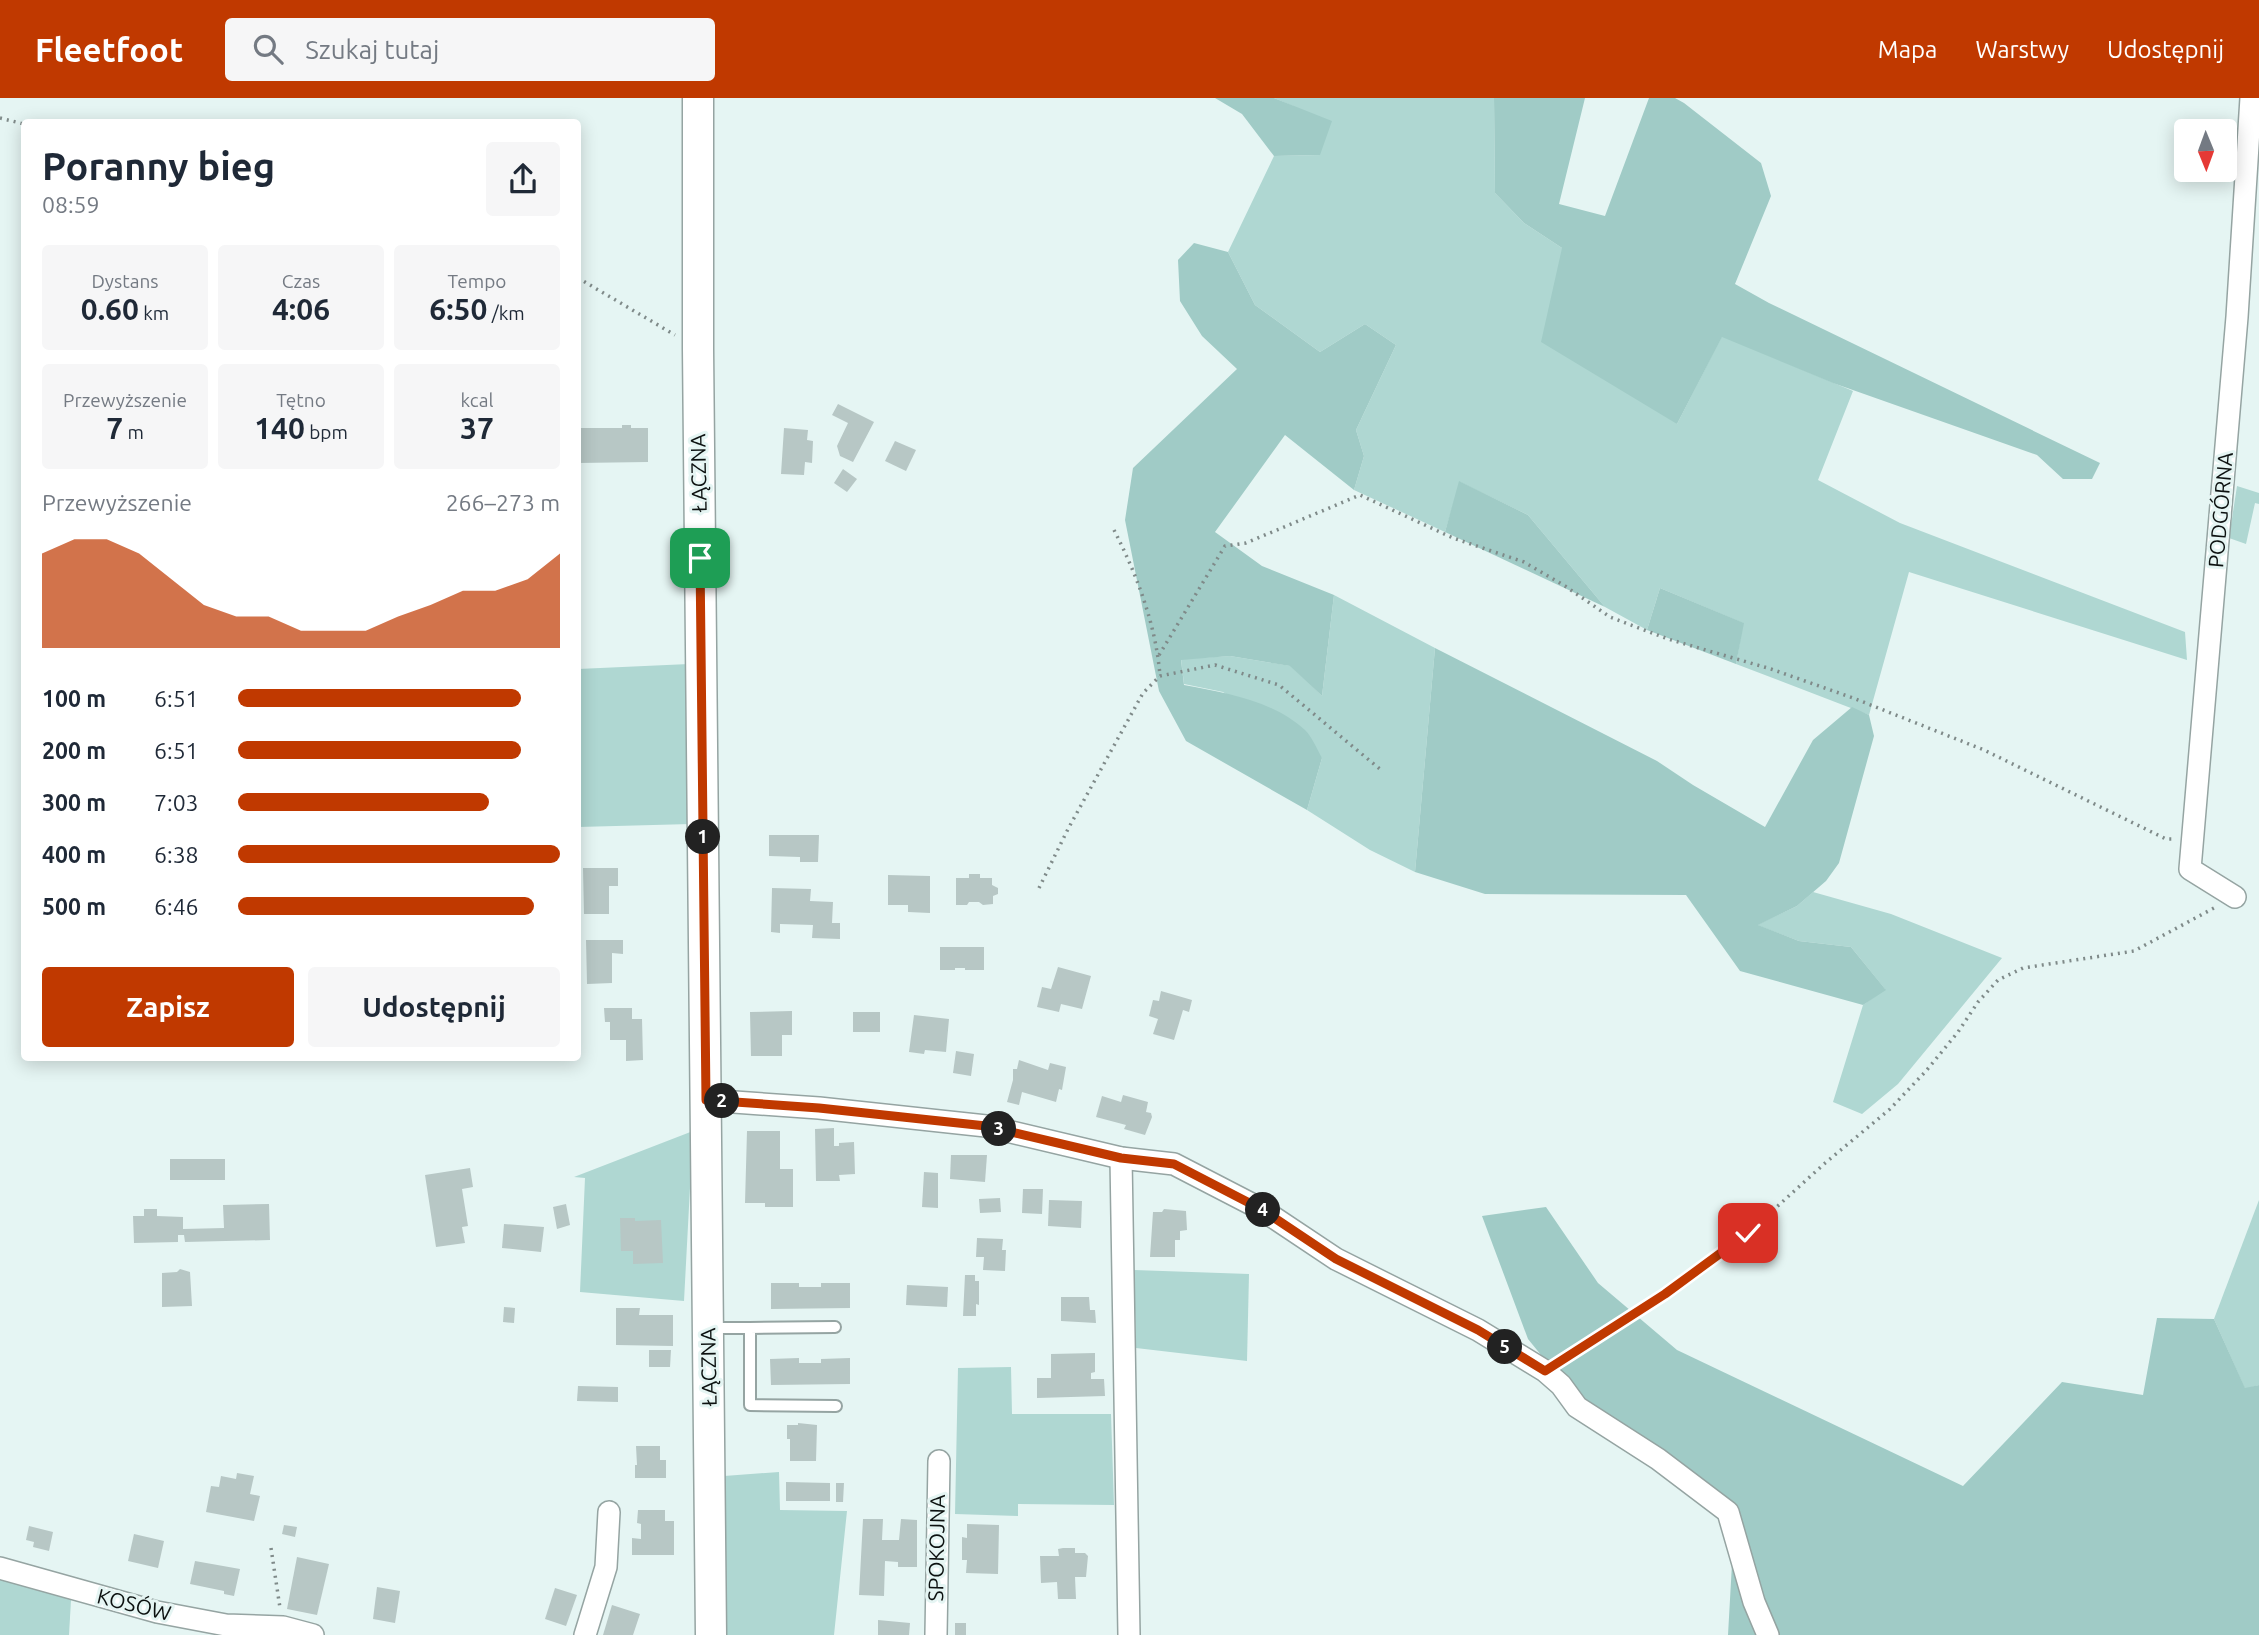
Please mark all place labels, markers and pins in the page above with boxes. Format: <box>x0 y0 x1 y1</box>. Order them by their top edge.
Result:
pin <box>670 528 730 588</box>
pin: 1 <box>686 820 720 854</box>
pin: 2 <box>704 1084 740 1118</box>
pin: 3 <box>982 1112 1016 1146</box>
pin: 4 <box>1246 1192 1280 1228</box>
pin <box>1718 1203 1778 1263</box>
pin: 5 <box>1488 1330 1522 1364</box>

